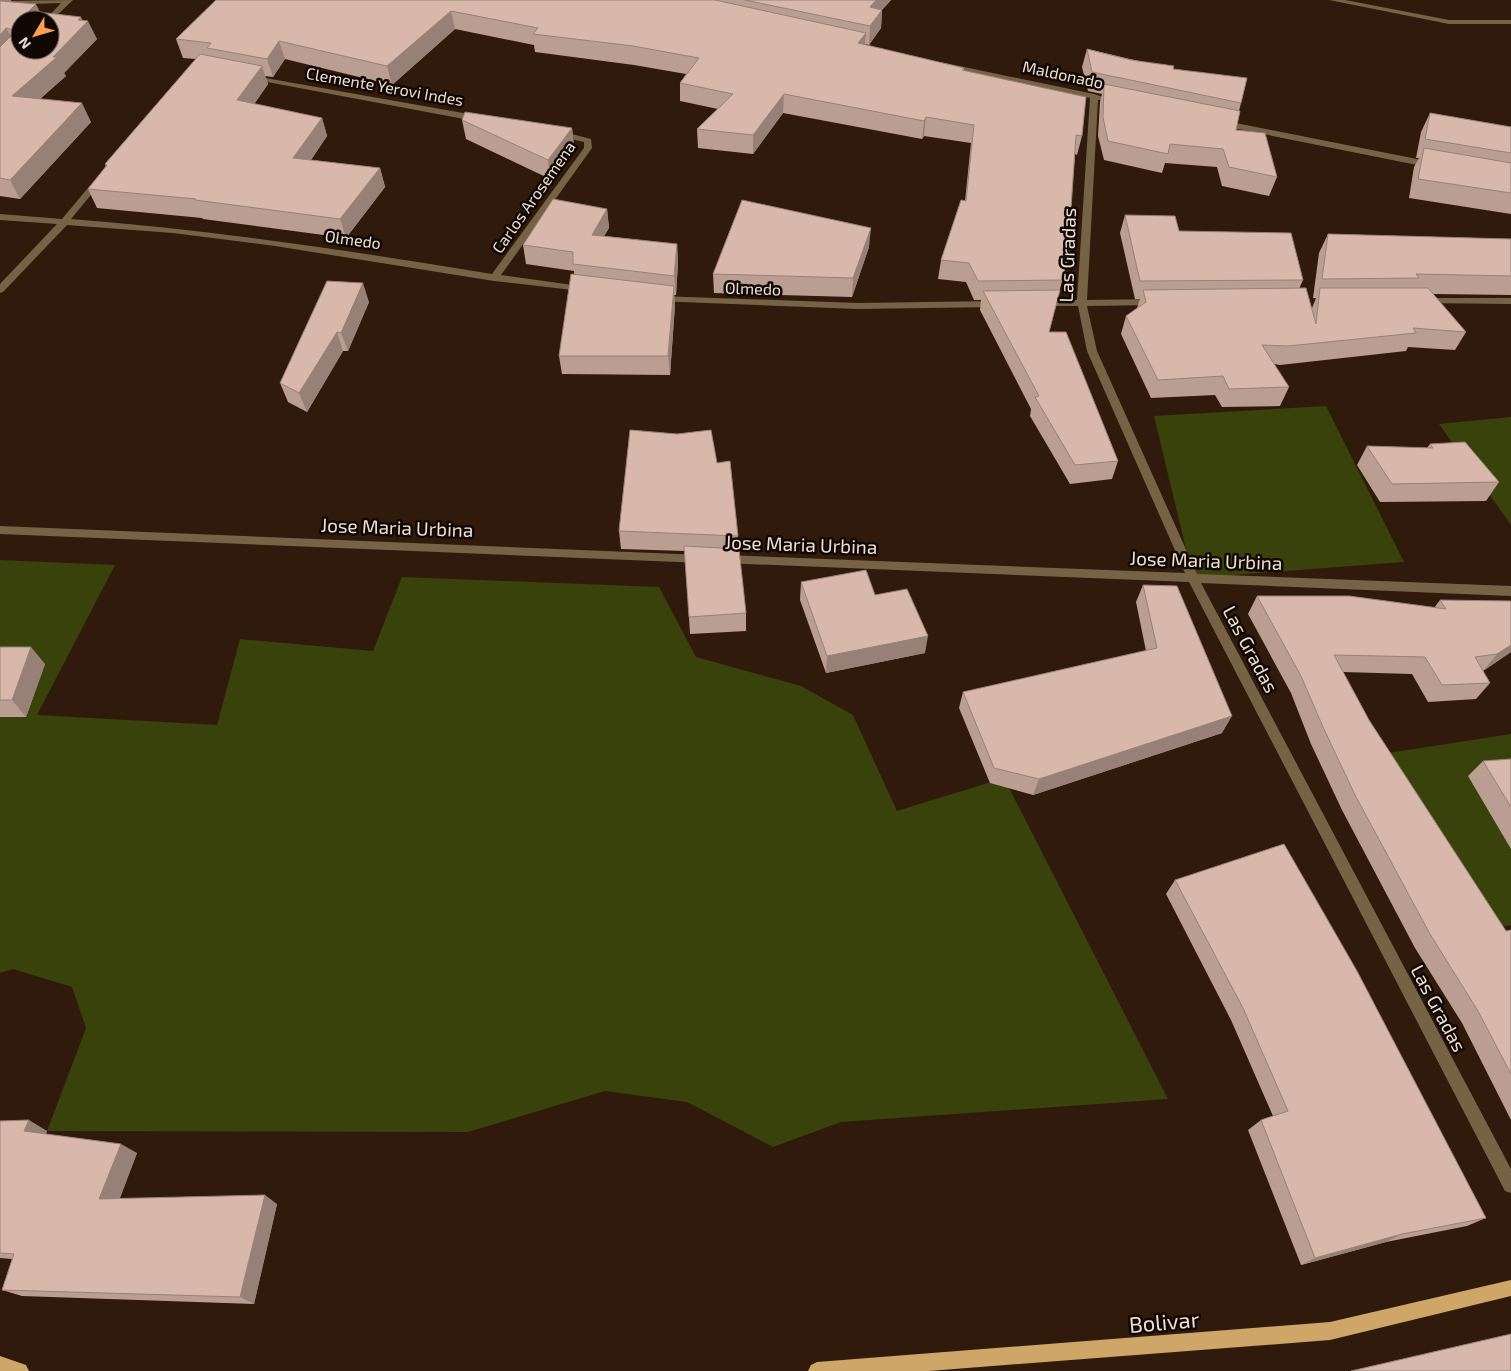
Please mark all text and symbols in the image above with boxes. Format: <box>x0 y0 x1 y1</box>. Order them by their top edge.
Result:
north arrow <box>10 10 60 60</box>
text: N <box>15 34 34 53</box>
street label: Maldonado <box>1021 56 1105 92</box>
street label: Clemente Yerovi Indes <box>305 63 465 109</box>
street label: Carlos Arosemena <box>487 137 579 257</box>
street label: Las Gradas <box>1054 207 1080 303</box>
street label: Olmedo <box>324 226 382 252</box>
street label: Olmedo <box>725 278 781 298</box>
street label: Jose Maria Urbina <box>320 513 474 541</box>
street label: Jose Maria Urbina <box>724 530 878 558</box>
street label: Jose Maria Urbina <box>1129 546 1283 574</box>
street label: Las Gradas <box>1219 602 1283 696</box>
street label: Las Gradas <box>1407 961 1471 1055</box>
street label: Bolivar <box>1128 1305 1200 1337</box>

